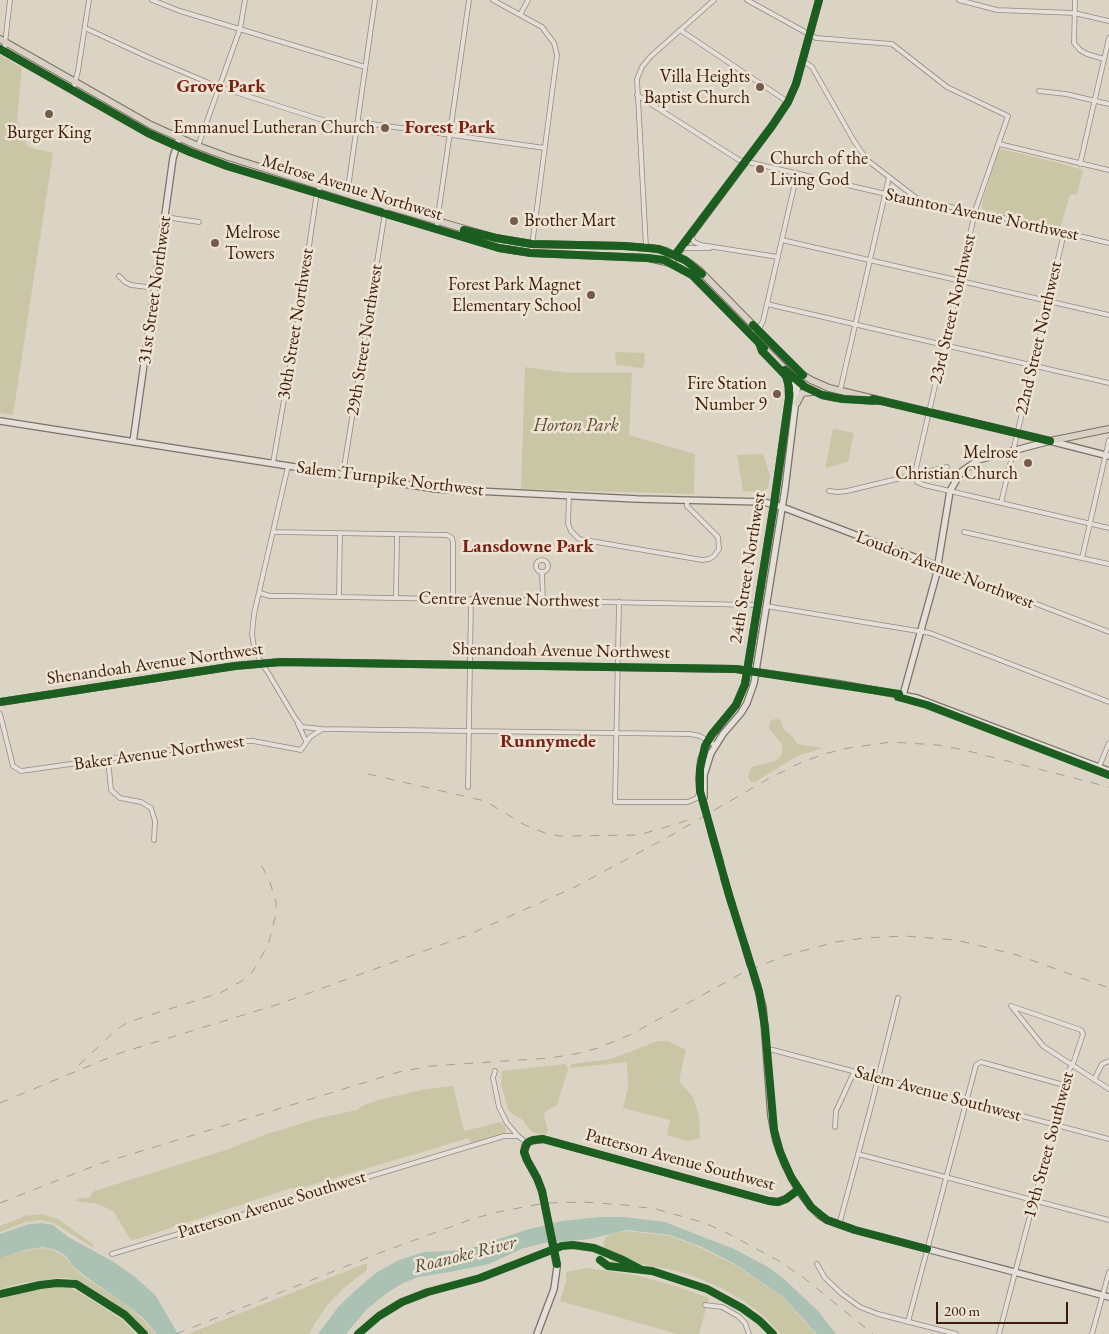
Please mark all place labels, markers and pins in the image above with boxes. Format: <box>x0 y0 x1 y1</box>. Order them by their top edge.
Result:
place label: Villa Heights Baptist Church <box>644 66 750 108</box>
marker: Villa Heights Baptist Church <box>754 81 766 93</box>
marker: Burger King <box>43 108 55 120</box>
place label: Emmanuel Lutheran Church <box>173 117 375 139</box>
place label: Burger King <box>7 122 91 144</box>
marker: Emmanuel Lutheran Church <box>379 122 391 134</box>
place label: Church of the Living God <box>770 148 868 190</box>
marker: Church of the Living God <box>754 163 766 175</box>
place label: Brother Mart <box>524 210 616 232</box>
marker: Brother Mart <box>508 215 520 227</box>
place label: Melrose Towers <box>225 222 280 264</box>
marker: Melrose Towers <box>209 237 221 249</box>
place label: Forest Park Magnet Elementary School <box>448 274 581 316</box>
marker: Forest Park Magnet Elementary School <box>585 289 597 301</box>
place label: Fire Station Number 9 <box>687 373 767 416</box>
marker: Fire Station Number 9 <box>771 388 783 400</box>
place label: Melrose Christian Church <box>895 442 1018 484</box>
marker: Melrose Christian Church <box>1022 457 1034 469</box>

